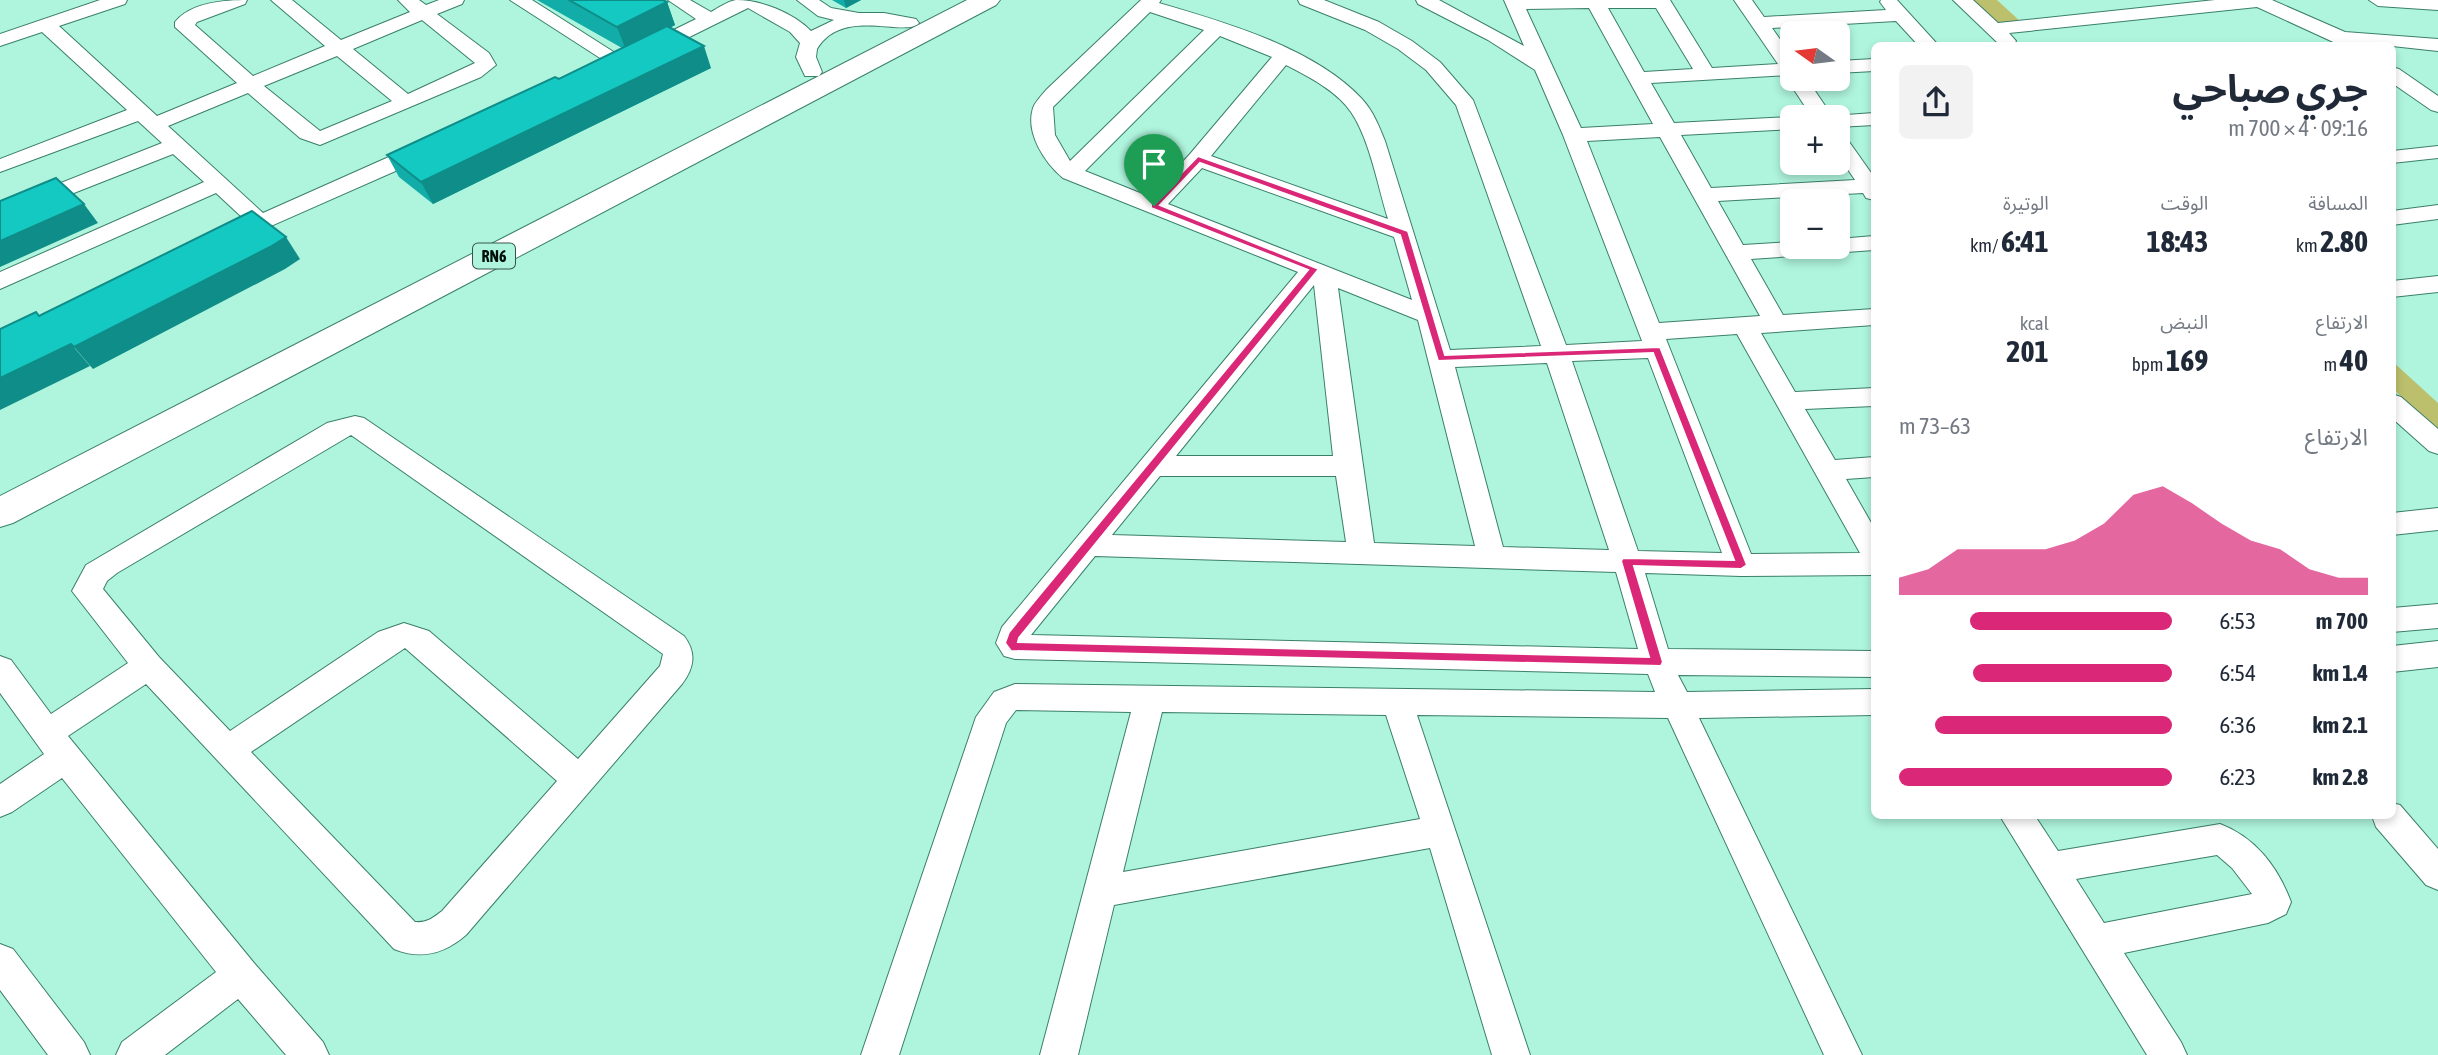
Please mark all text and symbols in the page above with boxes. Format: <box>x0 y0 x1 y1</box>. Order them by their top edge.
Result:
north arrow <box>1780 21 1850 91</box>
map controls <box>1780 21 1850 259</box>
button: share <box>1899 65 1973 139</box>
text: جري صباحي <box>2173 67 2368 110</box>
button: + <box>1780 105 1850 175</box>
text: 09:16 · 4 × 700 m <box>2228 115 2368 141</box>
pin <box>1124 134 1184 206</box>
icon: arrive <box>1135 145 1173 183</box>
button: − <box>1780 189 1850 259</box>
text: الوتيرة <box>2003 192 2049 214</box>
text: الوقت <box>2161 192 2208 214</box>
text: المسافة <box>2308 192 2368 214</box>
text: 6:41 <box>2001 224 2049 258</box>
text: 18:43 <box>2147 224 2208 258</box>
text: 2.80 <box>2320 224 2368 258</box>
text: /km <box>1970 234 2001 256</box>
text: km <box>2296 234 2320 256</box>
road number: RN6 <box>473 244 515 268</box>
text: النبض <box>2160 311 2208 333</box>
text: الارتفاع <box>2316 311 2368 333</box>
text: kcal <box>2020 312 2049 334</box>
text: 201 <box>2006 334 2049 368</box>
text: 169 <box>2166 343 2208 377</box>
text: 40 <box>2340 343 2368 377</box>
text: bpm <box>2132 353 2166 375</box>
text: m <box>2324 353 2340 375</box>
text: 63–73 m <box>1899 413 1971 439</box>
text: الارتفاع <box>2305 424 2368 450</box>
text: 6:53 <box>2219 608 2256 634</box>
text: 700 m <box>2316 608 2368 634</box>
text: 6:54 <box>2219 660 2256 686</box>
text: 1.4 km <box>2312 660 2368 686</box>
text: 6:36 <box>2219 712 2256 738</box>
text: 2.1 km <box>2312 712 2368 738</box>
text: 6:23 <box>2219 764 2256 790</box>
text: 2.8 km <box>2312 764 2368 790</box>

